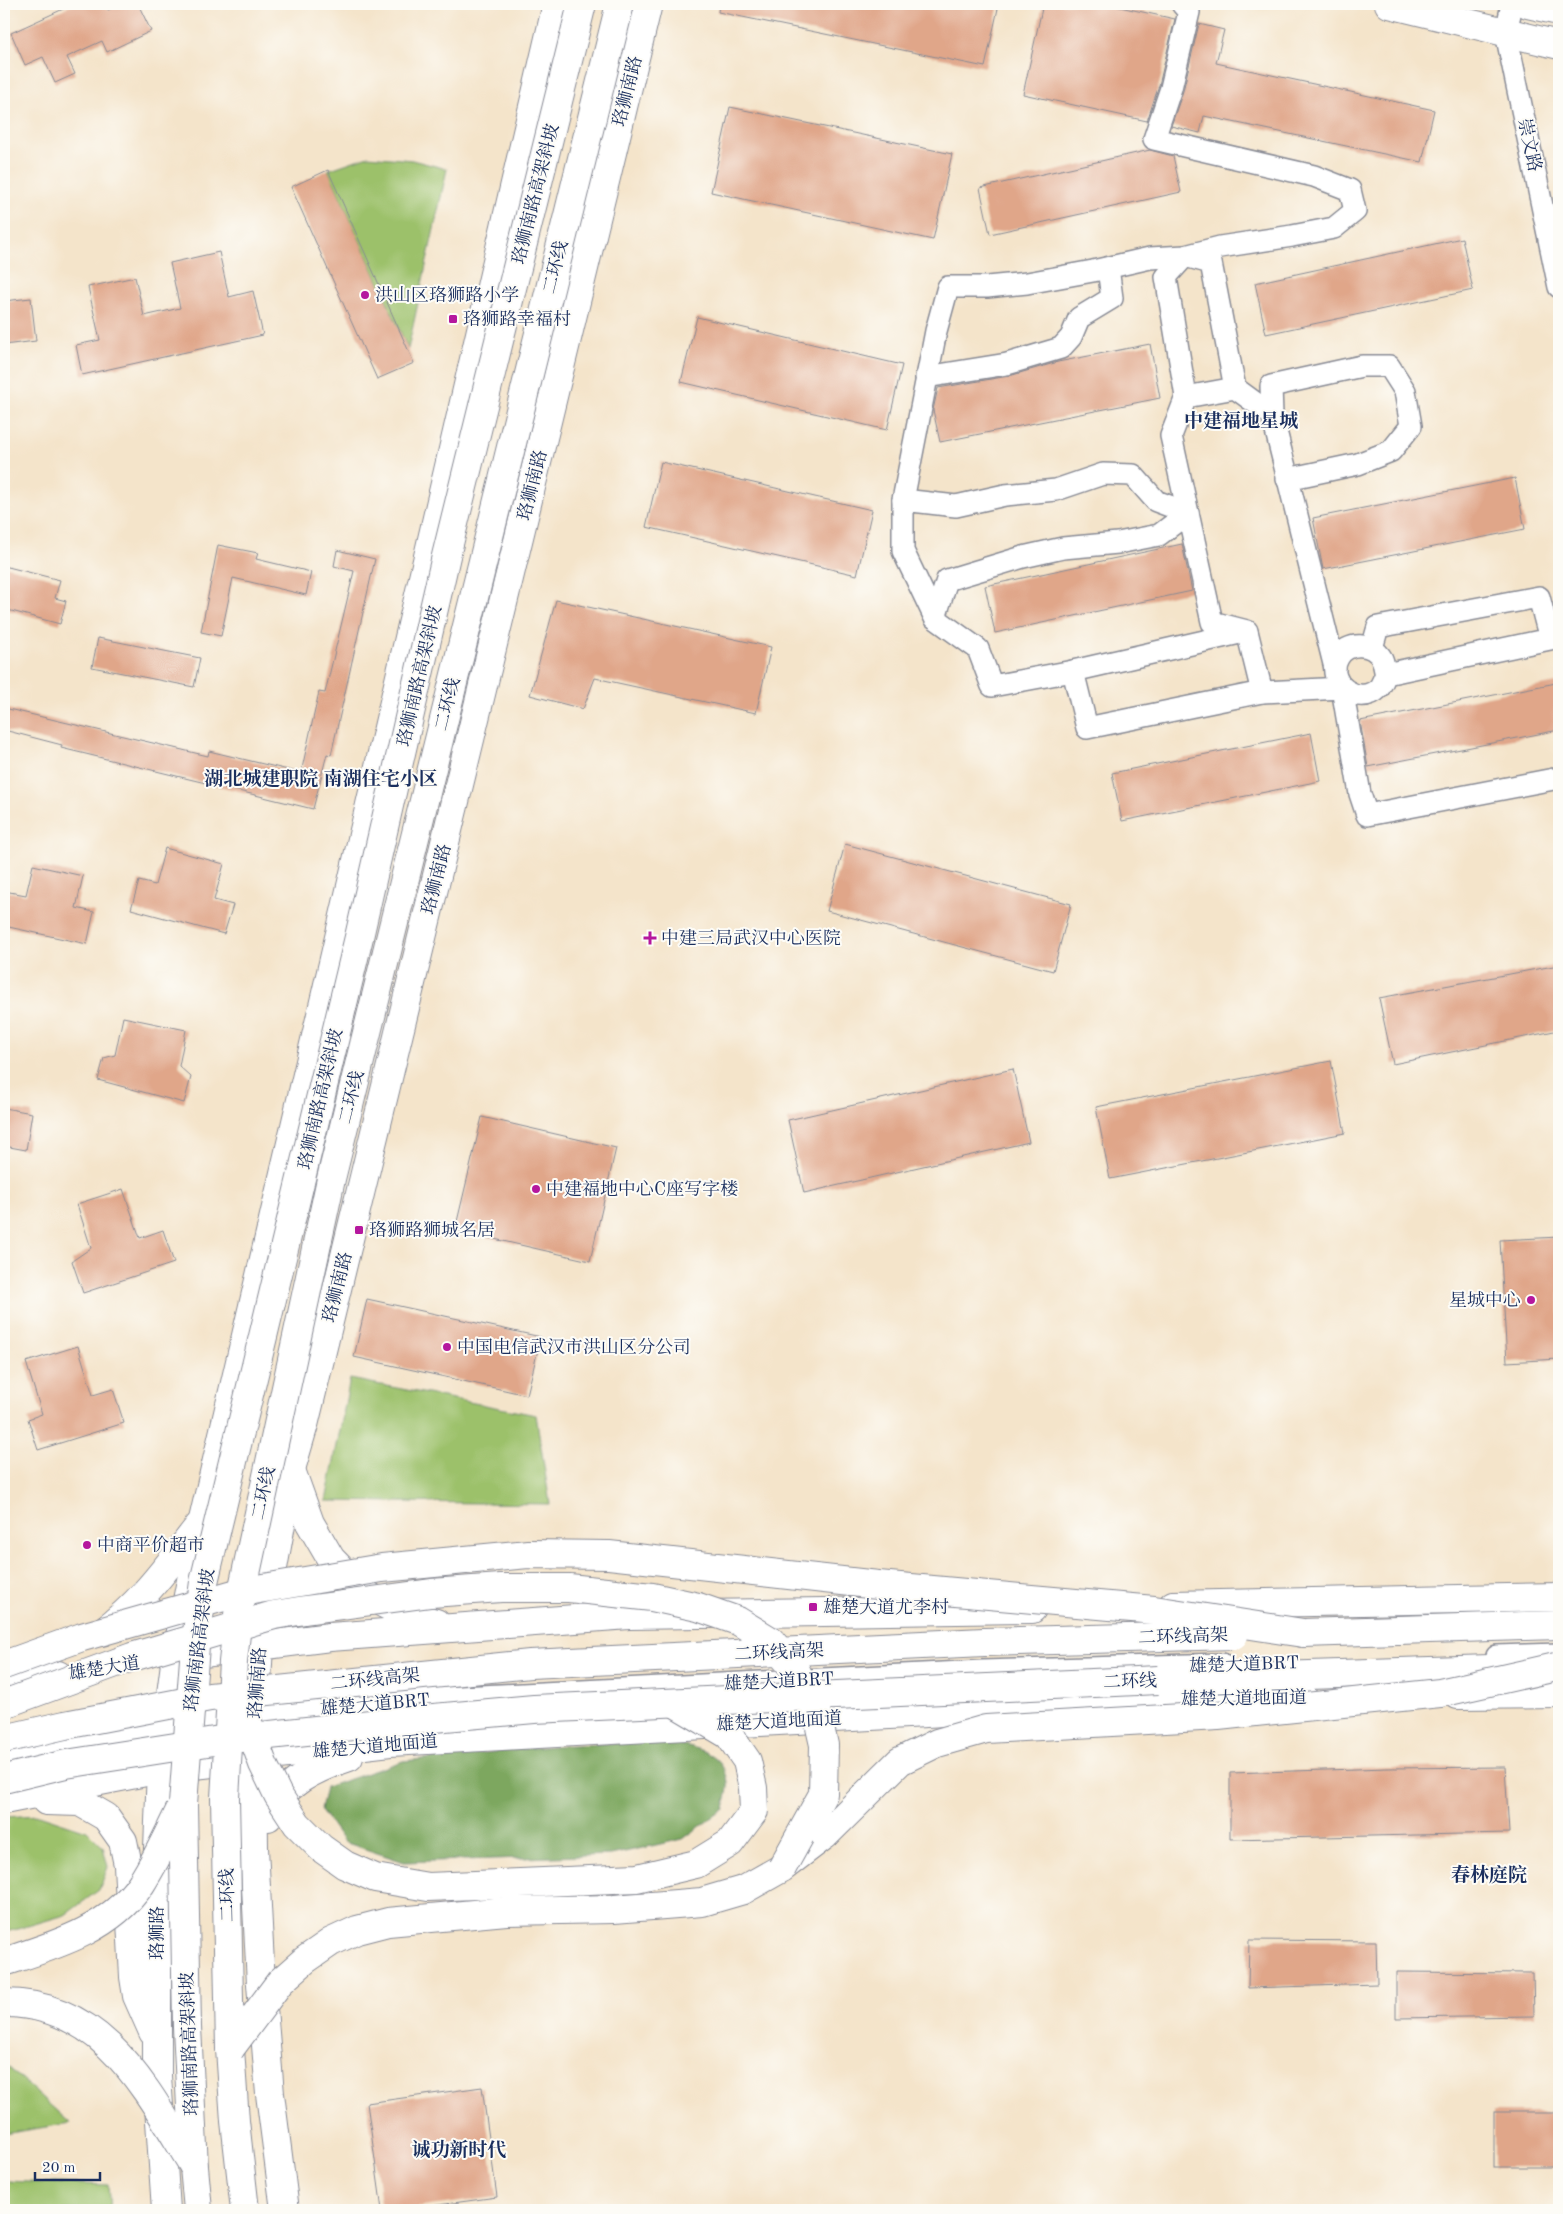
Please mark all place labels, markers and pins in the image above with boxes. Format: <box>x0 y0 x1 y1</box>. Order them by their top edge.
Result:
place label: 洪山区珞狮路小学 <box>375 285 519 305</box>
marker: 洪山区珞狮路小学 <box>359 289 371 301</box>
place label: 珞狮路幸福村 <box>463 309 571 329</box>
marker: 珞狮路幸福村 <box>447 313 459 325</box>
place label: 中建三局武汉中心医院 <box>661 928 841 948</box>
marker: 中建三局武汉中心医院 <box>643 931 657 945</box>
place label: 中建福地中心C座写字楼 <box>546 1179 738 1199</box>
marker: 中建福地中心C座写字楼 <box>530 1183 542 1195</box>
place label: 珞狮路狮城名居 <box>369 1220 495 1240</box>
marker: 珞狮路狮城名居 <box>353 1224 365 1236</box>
place label: 星城中心 <box>1449 1290 1521 1310</box>
marker: 星城中心 <box>1525 1294 1537 1306</box>
place label: 中国电信武汉市洪山区分公司 <box>457 1337 691 1357</box>
marker: 中国电信武汉市洪山区分公司 <box>441 1341 453 1353</box>
place label: 中商平价超市 <box>97 1535 205 1555</box>
marker: 中商平价超市 <box>81 1539 93 1551</box>
place label: 雄楚大道尤李村 <box>823 1597 949 1617</box>
marker: 雄楚大道尤李村 <box>807 1601 819 1613</box>

